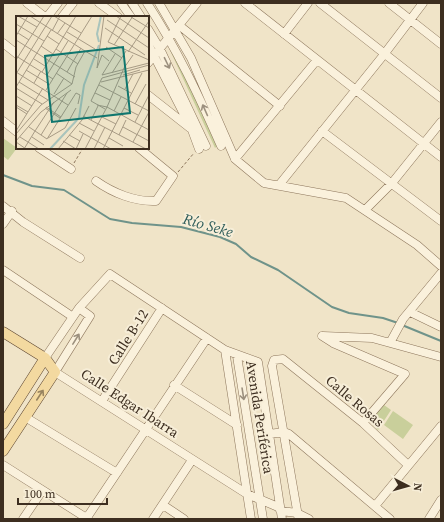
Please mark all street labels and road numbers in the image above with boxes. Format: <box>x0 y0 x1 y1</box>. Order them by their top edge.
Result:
street label: Calle B-12 <box>103 305 153 369</box>
street label: Avenida Periférica <box>241 359 279 476</box>
street label: Calle Edgar Ibarra <box>77 364 184 443</box>
street label: Calle Rosas <box>322 371 388 431</box>

